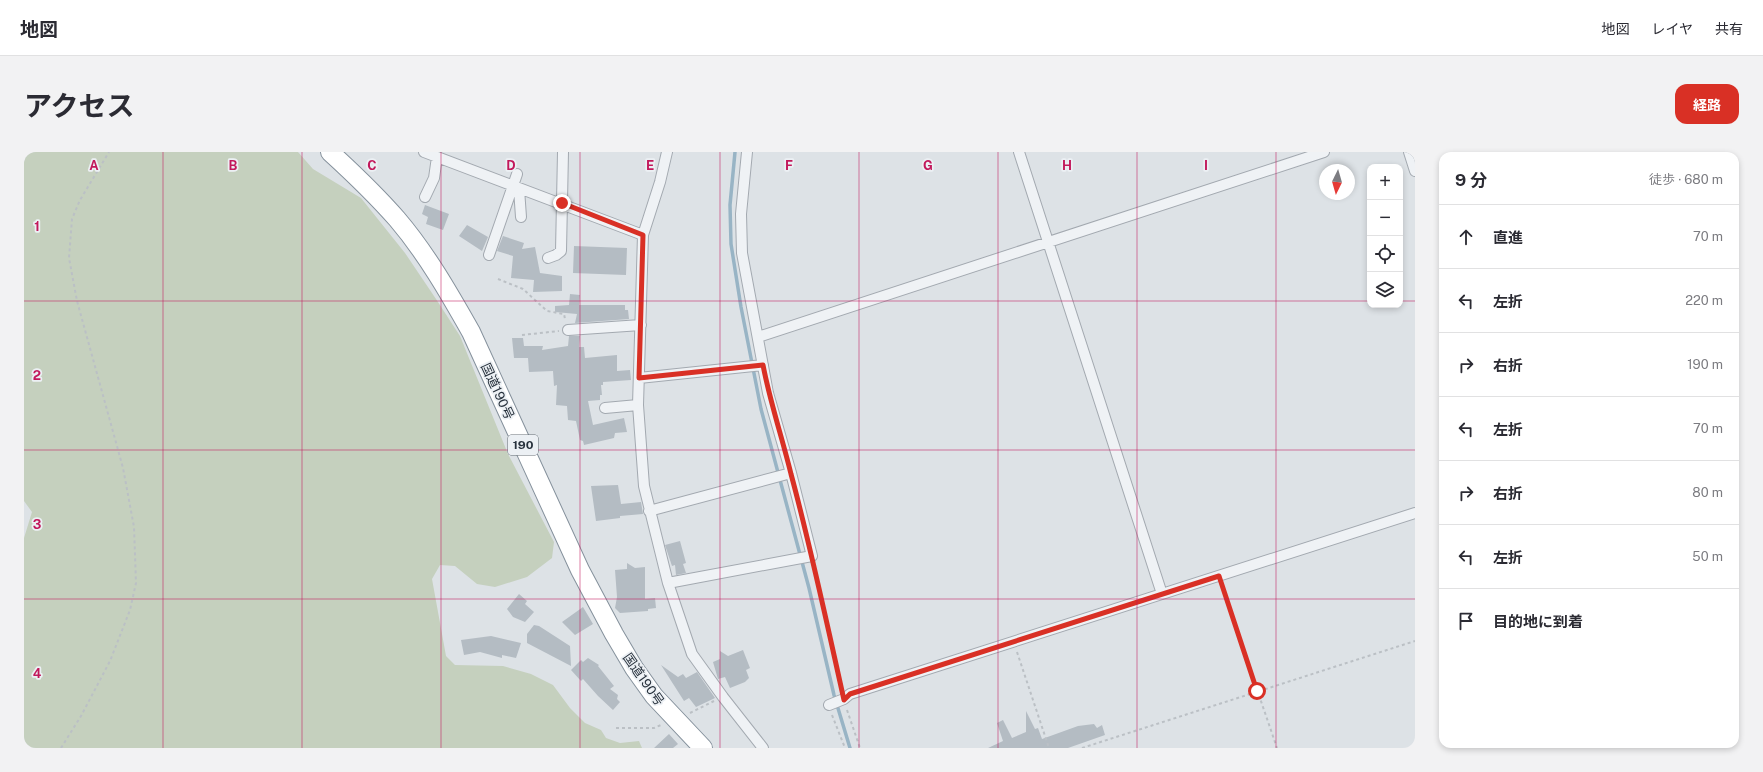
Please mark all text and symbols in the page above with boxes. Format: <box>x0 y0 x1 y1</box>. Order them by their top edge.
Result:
text: 地図 <box>20 18 58 40</box>
text: 地図 <box>1601 21 1629 37</box>
text: レイヤ <box>1651 21 1693 37</box>
text: 共有 <box>1715 21 1743 37</box>
button: 経路 <box>1675 84 1739 124</box>
text: アクセス <box>24 89 135 122</box>
text: A <box>89 158 99 173</box>
text: B <box>229 158 238 173</box>
text: C <box>367 158 377 173</box>
text: D <box>506 158 516 173</box>
text: E <box>646 158 654 173</box>
text: F <box>785 158 793 173</box>
text: G <box>923 158 933 173</box>
text: H <box>1062 158 1072 173</box>
text: I <box>1204 158 1208 173</box>
north arrow <box>1319 164 1355 200</box>
map controls <box>1367 164 1403 308</box>
button: + <box>1367 164 1403 200</box>
text: 9 分 <box>1455 170 1487 190</box>
text: 徒歩 · 680 m <box>1649 172 1723 187</box>
route end <box>553 194 571 212</box>
button: − <box>1367 200 1403 236</box>
text: 1 <box>34 219 40 234</box>
icon: ahead <box>1455 226 1477 248</box>
text: 直進 <box>1493 229 1523 246</box>
text: 70 m <box>1693 229 1723 244</box>
button: locate <box>1367 236 1403 272</box>
button: layers <box>1367 272 1403 308</box>
icon: left <box>1455 290 1477 312</box>
text: 左折 <box>1493 293 1523 310</box>
text: 220 m <box>1685 293 1723 308</box>
icon: right <box>1455 354 1477 376</box>
text: 右折 <box>1493 357 1523 374</box>
text: 190 m <box>1687 357 1723 372</box>
street label: 国道190号 <box>478 361 517 422</box>
text: 2 <box>33 368 41 383</box>
icon: left <box>1455 418 1477 440</box>
text: 左折 <box>1493 421 1523 438</box>
text: 70 m <box>1693 421 1723 436</box>
road number: 190 <box>508 435 538 455</box>
icon: right <box>1455 482 1477 504</box>
text: 右折 <box>1493 485 1523 502</box>
text: 80 m <box>1692 485 1723 500</box>
text: 3 <box>33 517 42 532</box>
icon: left <box>1455 546 1477 568</box>
text: 左折 <box>1493 549 1523 566</box>
text: 50 m <box>1692 549 1723 564</box>
icon: arrive <box>1455 610 1477 632</box>
text: 目的地に到着 <box>1493 613 1583 630</box>
street label: 国道190号 <box>620 650 667 708</box>
text: 4 <box>33 666 42 681</box>
route start <box>1248 682 1266 700</box>

